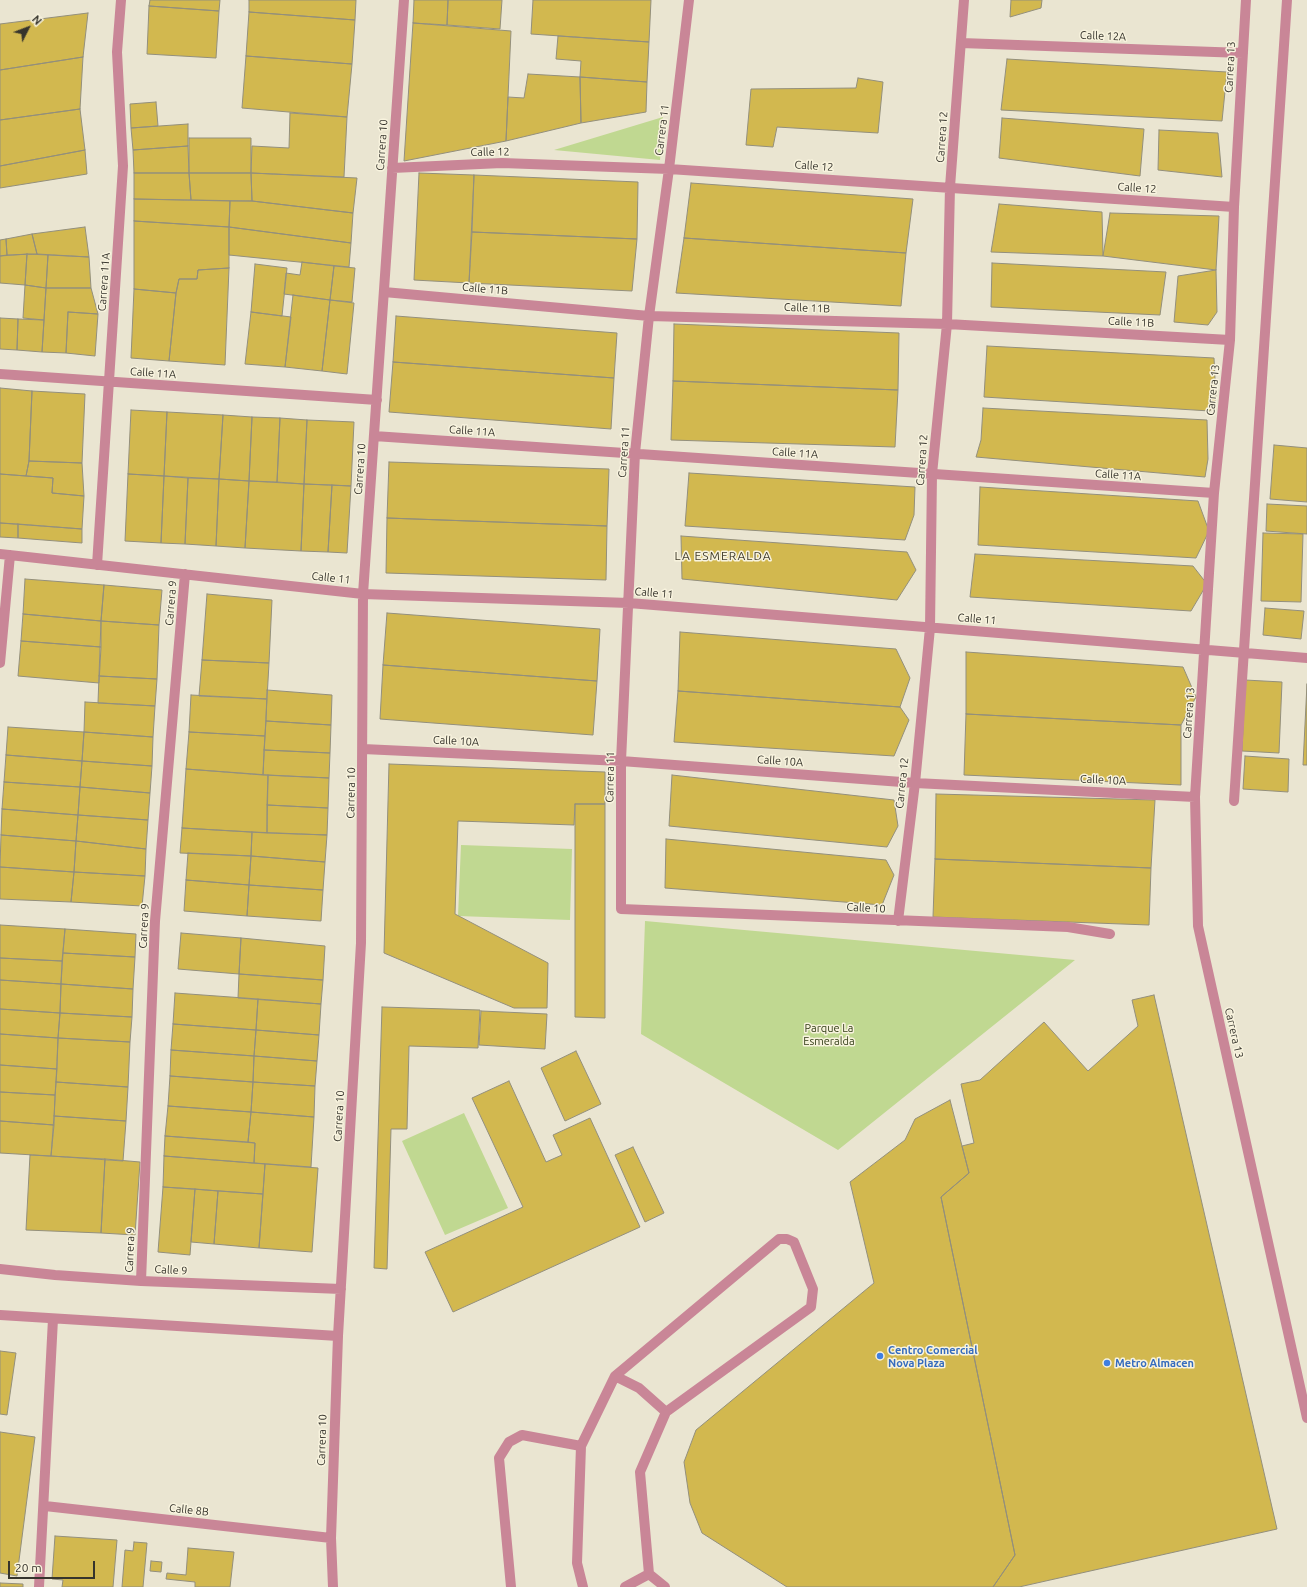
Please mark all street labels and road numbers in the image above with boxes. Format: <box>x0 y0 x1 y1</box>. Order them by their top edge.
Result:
street label: Calle 12A <box>1080 29 1126 43</box>
street label: Carrera 13 <box>1222 41 1238 93</box>
street label: Carrera 11 <box>652 104 672 156</box>
street label: Carrera 12 <box>934 111 950 163</box>
street label: Carrera 10 <box>374 119 390 171</box>
street label: Calle 12 <box>470 145 510 159</box>
street label: Calle 12 <box>794 158 834 174</box>
street label: Calle 12 <box>1117 180 1157 196</box>
street label: Carrera 11A <box>95 252 113 312</box>
street label: Calle 11B <box>461 280 509 298</box>
street label: Calle 11B <box>784 301 830 315</box>
street label: Calle 11B <box>1108 314 1154 330</box>
street label: Carrera 13 <box>1204 364 1222 416</box>
street label: Calle 11A <box>129 365 177 381</box>
street label: Calle 11A <box>448 423 496 439</box>
street label: Carrera 11 <box>616 426 632 478</box>
street label: Carrera 12 <box>914 434 930 486</box>
street label: Carrera 10 <box>352 443 368 495</box>
street label: Calle 11A <box>771 445 819 461</box>
street label: Calle 11A <box>1094 467 1142 483</box>
street label: Calle 11 <box>311 569 351 587</box>
street label: Carrera 9 <box>162 580 180 626</box>
street label: Calle 11 <box>634 585 674 601</box>
street label: Calle 11 <box>957 611 997 627</box>
street label: Carrera 13 <box>1181 687 1197 739</box>
street label: Calle 10A <box>433 733 479 749</box>
street label: Carrera 11 <box>603 751 617 803</box>
street label: Calle 10A <box>756 753 804 769</box>
street label: Carrera 12 <box>893 757 911 809</box>
street label: Carrera 10 <box>344 767 358 819</box>
street label: Calle 10A <box>1080 772 1126 788</box>
street label: Calle 10 <box>846 900 886 916</box>
street label: Carrera 9 <box>136 903 152 949</box>
street label: Carrera 13 <box>1222 1006 1246 1060</box>
street label: Carrera 10 <box>331 1090 347 1142</box>
street label: Carrera 9 <box>123 1227 137 1273</box>
street label: Calle 9 <box>154 1263 188 1277</box>
street label: Carrera 10 <box>315 1414 329 1466</box>
street label: Calle 8B <box>168 1501 210 1519</box>

